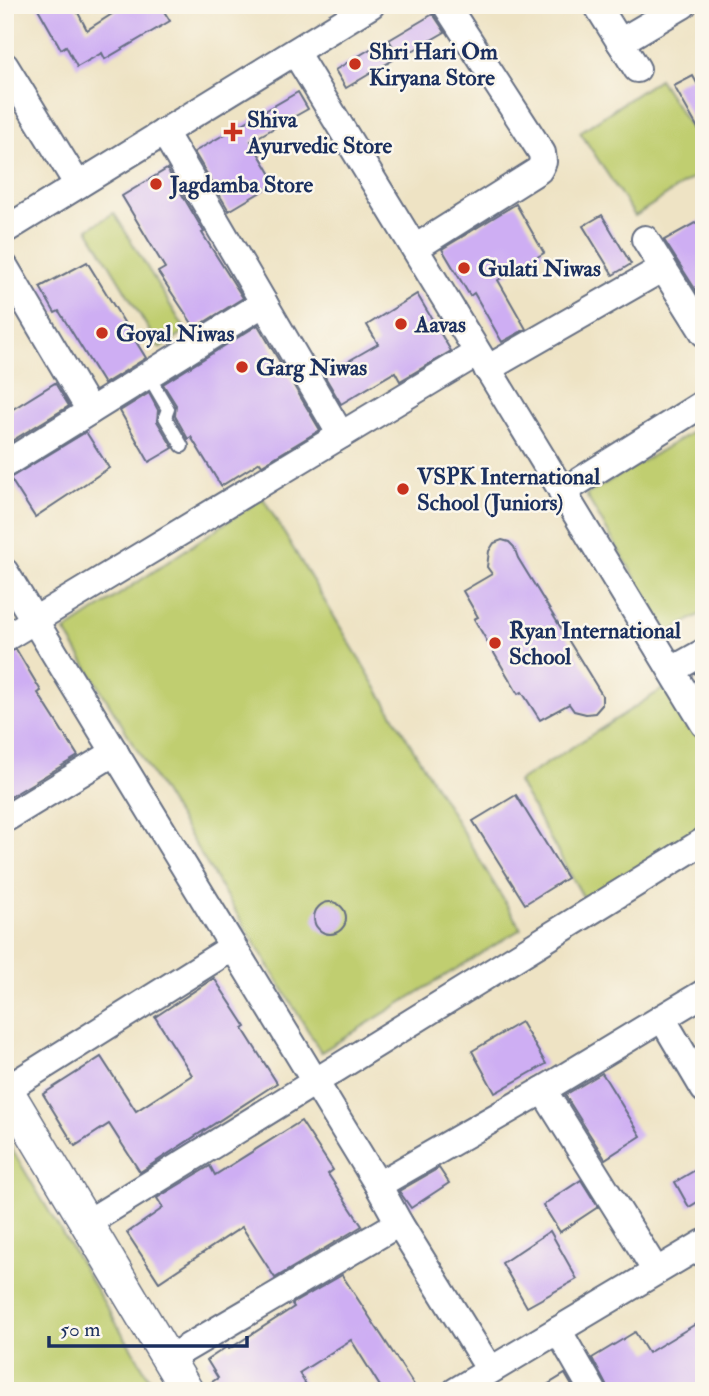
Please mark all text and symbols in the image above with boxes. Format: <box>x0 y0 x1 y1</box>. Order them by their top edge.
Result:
place label: Shri Hari Om Kiryana Store <box>369 37 498 93</box>
marker: Shri Hari Om Kiryana Store <box>347 56 363 72</box>
place label: Shiva Ayurvedic Store <box>246 105 392 161</box>
marker: Shiva Ayurvedic Store <box>225 124 241 140</box>
place label: Jagdamba Store <box>169 170 313 200</box>
marker: Jagdamba Store <box>148 176 164 192</box>
place label: Gulati Niwas <box>478 254 601 283</box>
marker: Gulati Niwas <box>456 260 472 276</box>
place label: Aavas <box>414 310 466 339</box>
marker: Aavas <box>393 316 409 332</box>
place label: Goyal Niwas <box>116 319 234 349</box>
marker: Goyal Niwas <box>94 325 110 341</box>
place label: Garg Niwas <box>256 353 367 383</box>
marker: Garg Niwas <box>234 359 250 375</box>
place label: VSPK International School (Juniors) <box>416 462 601 518</box>
marker: VSPK International School (Juniors) <box>395 481 411 497</box>
place label: Ryan International School <box>509 616 682 671</box>
marker: Ryan International School <box>487 635 503 651</box>
scale bar <box>49 1305 247 1349</box>
text: 50 m <box>60 1316 101 1343</box>

